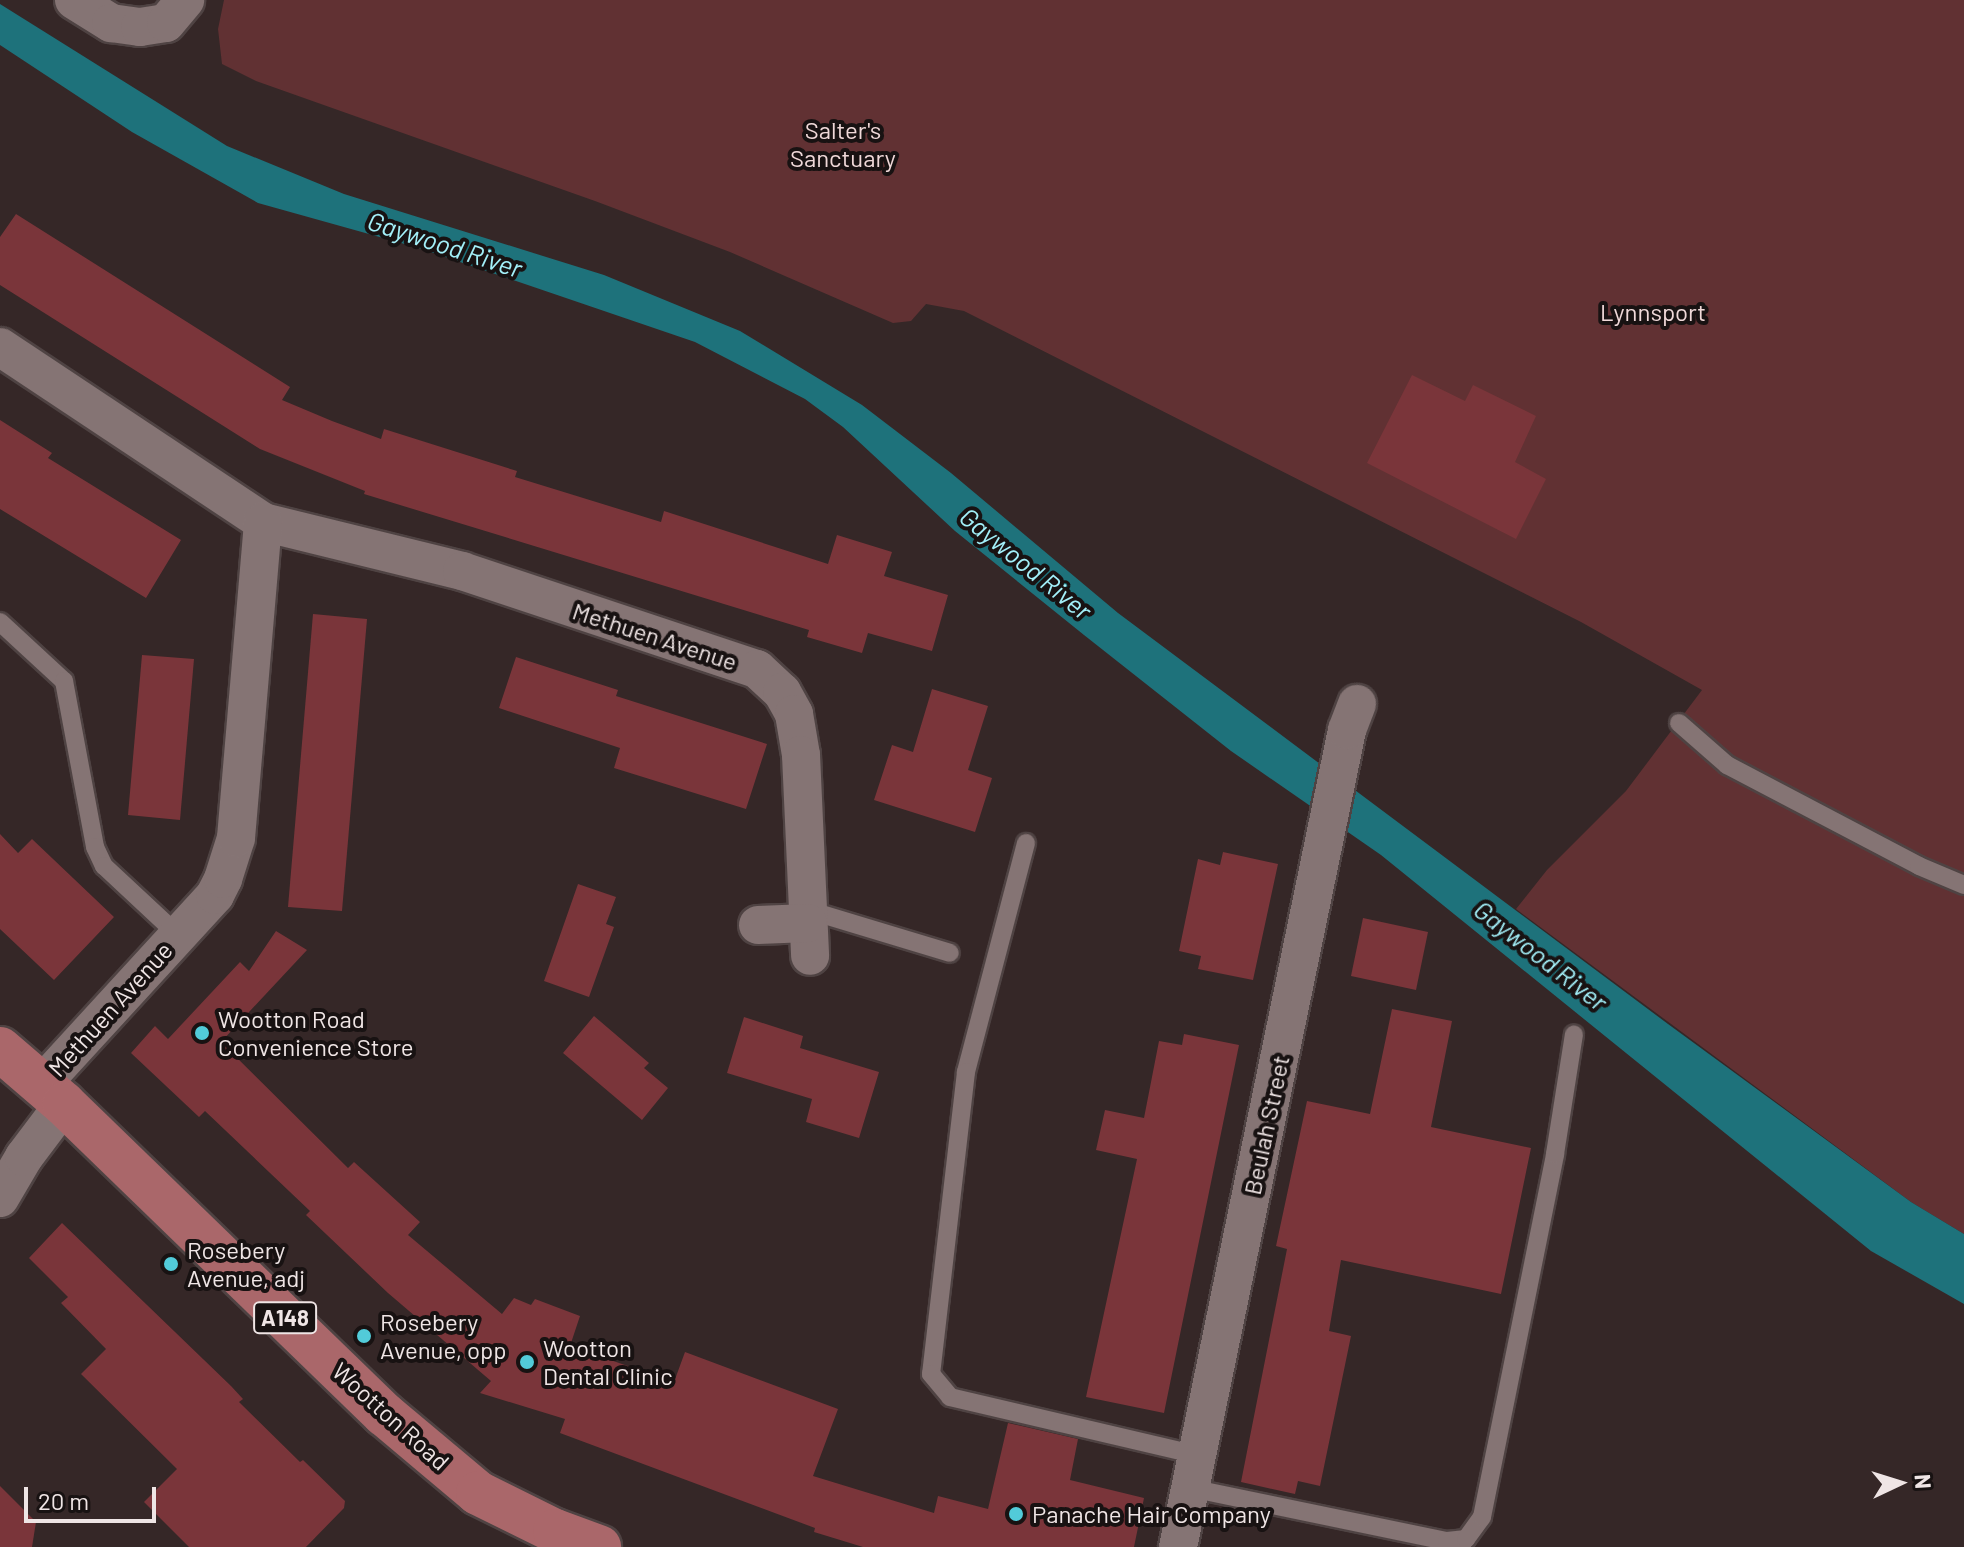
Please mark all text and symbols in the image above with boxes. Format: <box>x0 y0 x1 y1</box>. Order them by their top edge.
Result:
park label: Salter's Sanctuary <box>790 116 896 172</box>
water label: Gaywood River <box>364 204 526 284</box>
park label: Lynnsport <box>1600 298 1706 326</box>
water label: Gaywood River <box>954 500 1098 626</box>
street label: Methuen Avenue <box>569 596 741 676</box>
water label: Gaywood River <box>1468 893 1614 1017</box>
street label: Methuen Avenue <box>42 936 178 1082</box>
place label: Wootton Road Convenience Store <box>218 1005 414 1061</box>
marker: Wootton Road Convenience Store <box>193 1024 211 1042</box>
street label: Beulah Street <box>1237 1053 1295 1197</box>
place label: Rosebery Avenue, adj <box>187 1236 305 1292</box>
marker: Rosebery Avenue, adj <box>162 1255 180 1273</box>
road number: A148 <box>253 1300 317 1336</box>
place label: Rosebery Avenue, opp <box>380 1308 507 1364</box>
marker: Rosebery Avenue, opp <box>355 1327 373 1345</box>
place label: Wootton Dental Clinic <box>543 1334 673 1390</box>
marker: Wootton Dental Clinic <box>518 1353 536 1371</box>
street label: Wootton Road <box>327 1356 455 1476</box>
north arrow <box>1860 1443 1940 1523</box>
scale bar <box>28 1471 160 1521</box>
text: N <box>1910 1473 1937 1490</box>
text: 20 m <box>38 1486 89 1515</box>
place label: Panache Hair Company <box>1032 1500 1271 1528</box>
marker: Panache Hair Company <box>1007 1505 1025 1523</box>

